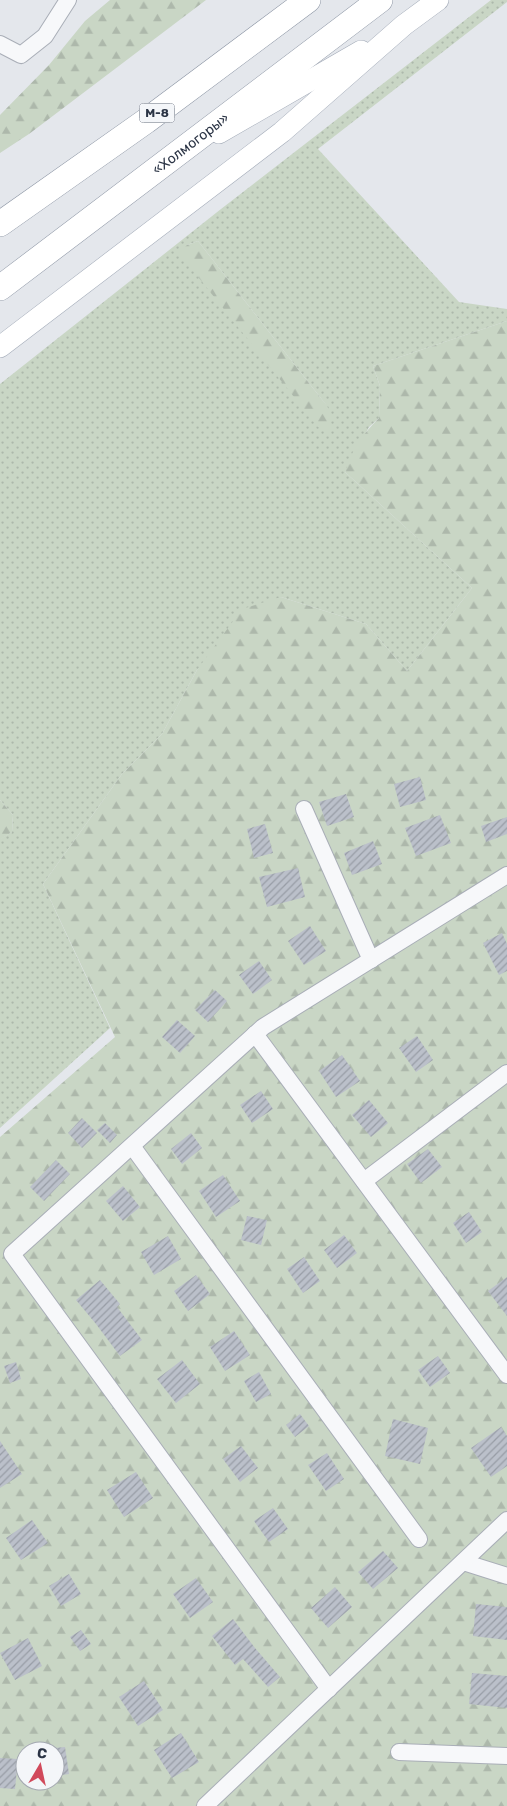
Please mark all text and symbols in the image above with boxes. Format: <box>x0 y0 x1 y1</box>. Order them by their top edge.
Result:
road number: М-8 <box>140 104 174 122</box>
street label: «Холмогоры» <box>149 109 232 178</box>
north arrow <box>15 1741 65 1791</box>
text: С <box>36 1744 48 1763</box>

